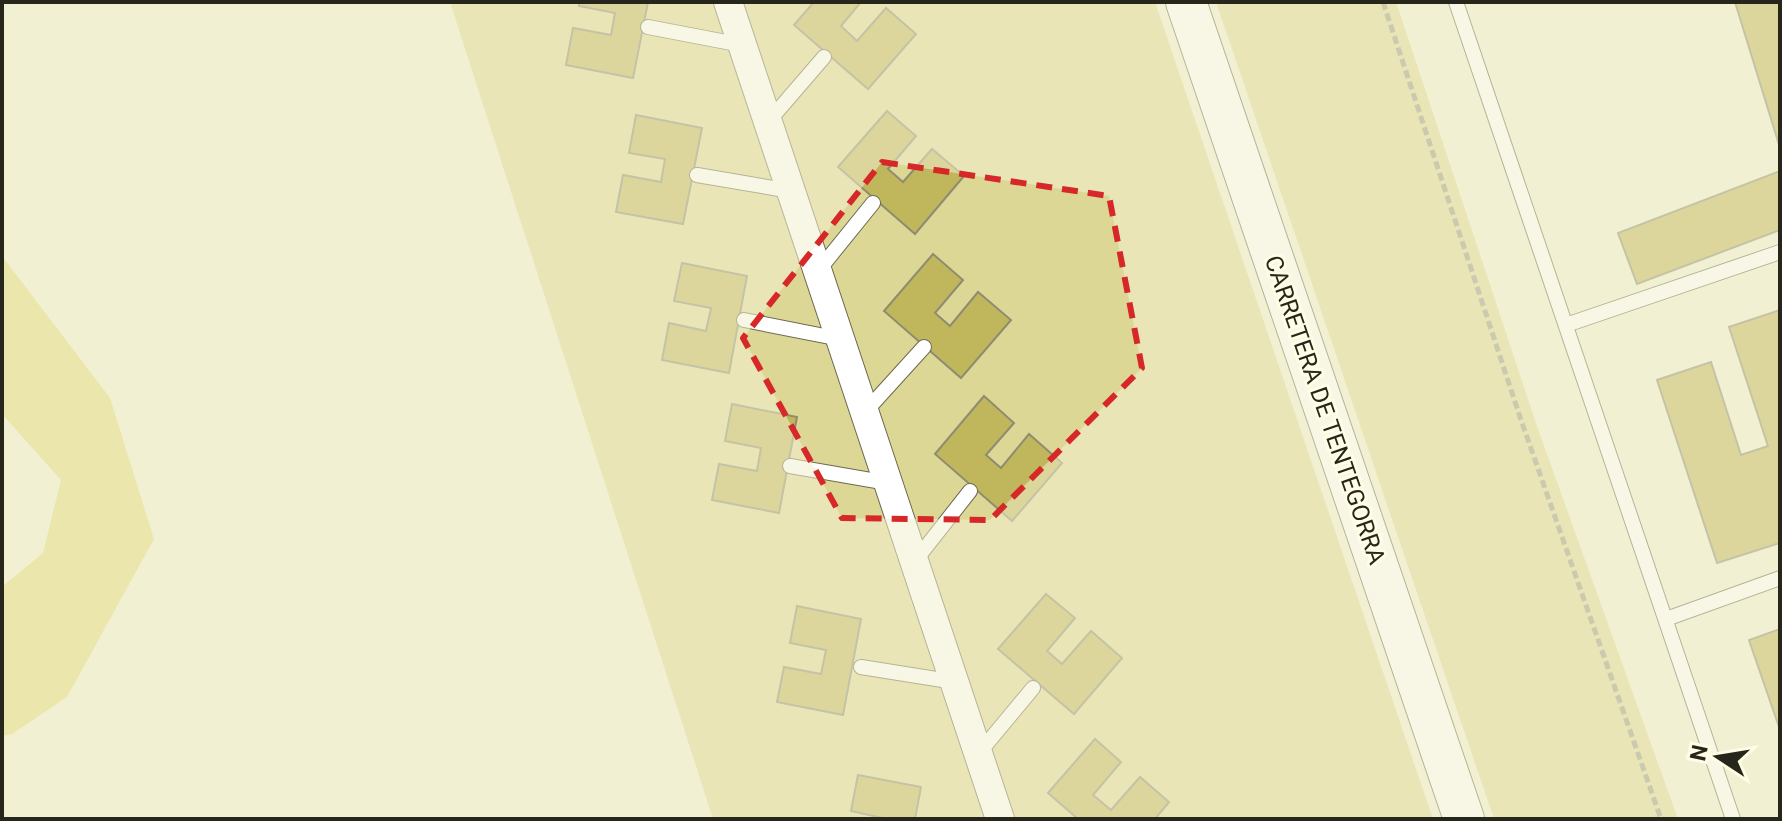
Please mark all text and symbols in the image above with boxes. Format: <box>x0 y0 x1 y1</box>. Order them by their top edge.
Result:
street label: CARRETERA DE TENTEGORRA <box>1259 252 1391 568</box>
north arrow <box>1678 717 1758 797</box>
text: N <box>1685 743 1713 763</box>

